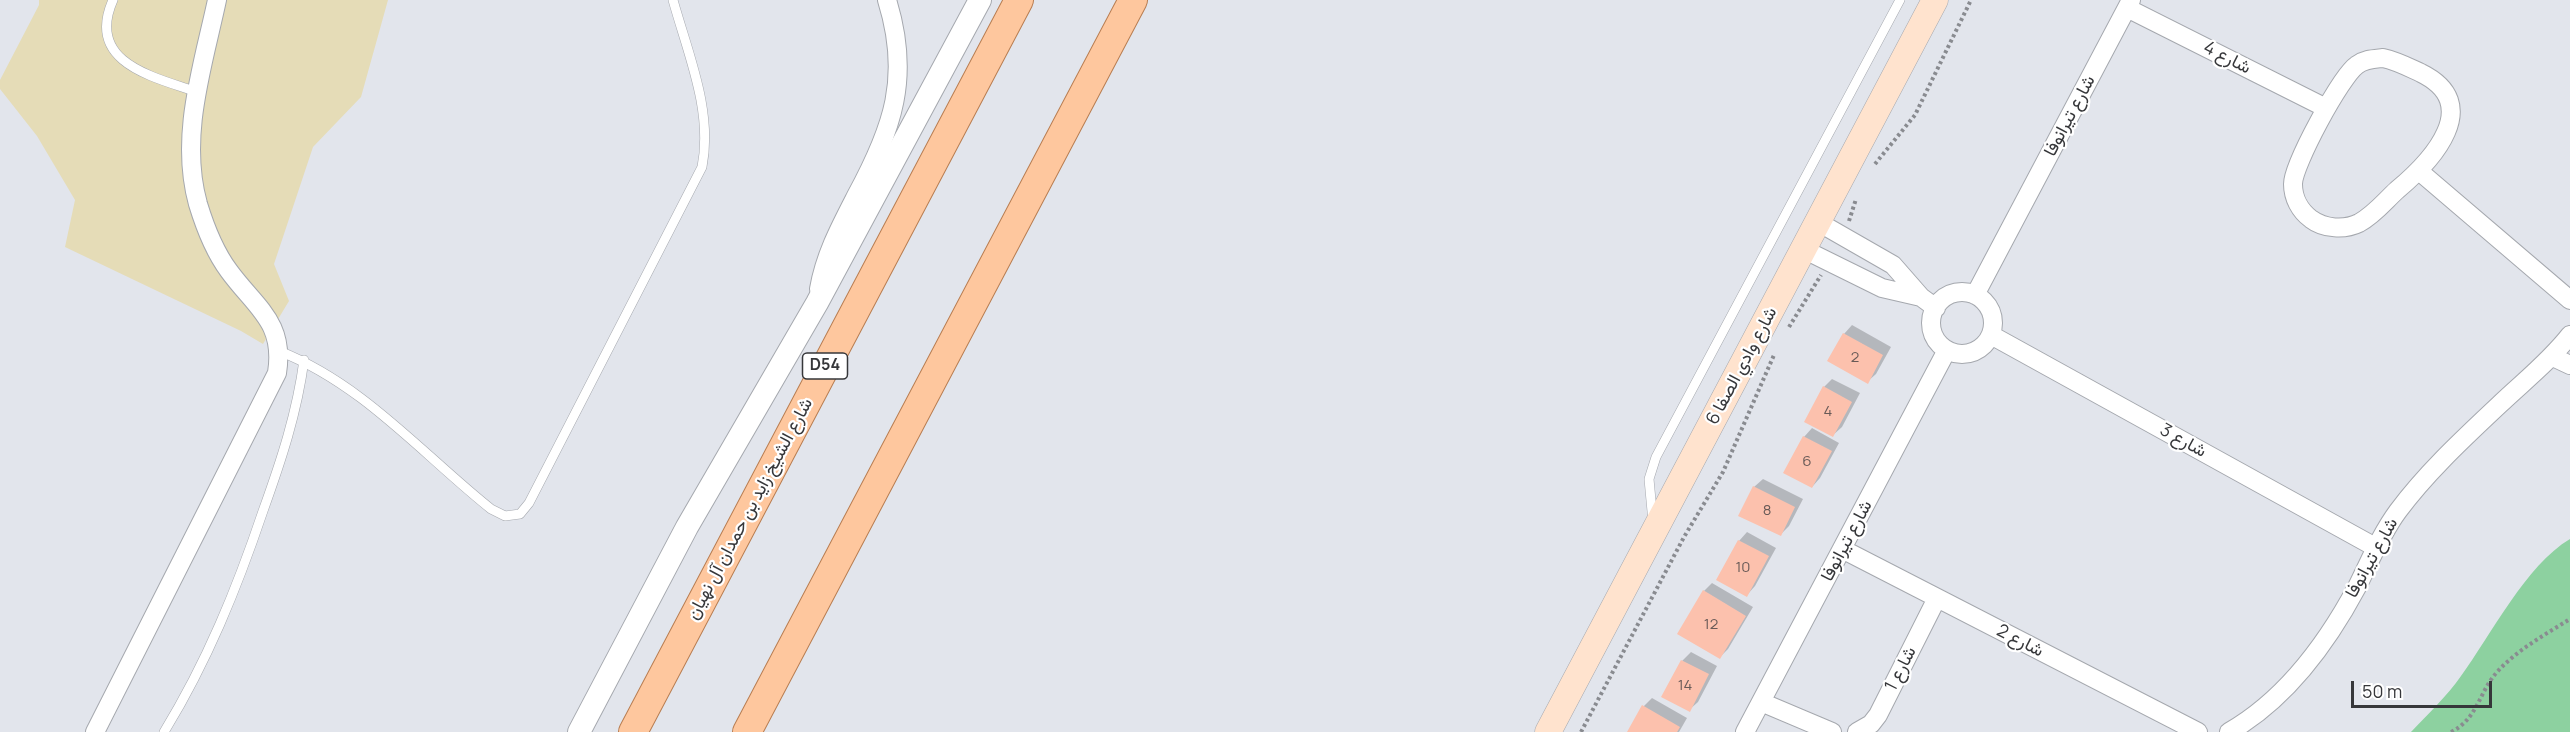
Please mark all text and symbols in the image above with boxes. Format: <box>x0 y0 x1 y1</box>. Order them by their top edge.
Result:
street label: شارع 4 <box>2200 37 2254 79</box>
street label: شارع تيرانوفا <box>2040 72 2100 160</box>
street label: شارع وادي الصفا 6 <box>1702 303 1782 429</box>
house number: 2 <box>1851 349 1859 367</box>
road number: D54 <box>802 353 848 379</box>
street label: شارع الشيخ زايد بن حمدان آل نهيان <box>682 395 818 623</box>
house number: 4 <box>1824 403 1832 421</box>
street label: شارع 3 <box>2156 419 2210 463</box>
house number: 6 <box>1802 453 1812 471</box>
street label: شارع تيرانوفا <box>1817 497 1877 585</box>
house number: 8 <box>1763 502 1771 520</box>
street label: شارع تيرانوفا <box>2341 514 2403 602</box>
house number: 10 <box>1736 559 1750 577</box>
house number: 12 <box>1704 616 1718 634</box>
street label: شارع 2 <box>1993 620 2047 662</box>
street label: شارع 1 <box>1881 643 1921 695</box>
scale bar <box>2354 669 2495 707</box>
house number: 14 <box>1678 677 1692 695</box>
text: 50 m <box>2362 679 2402 703</box>

